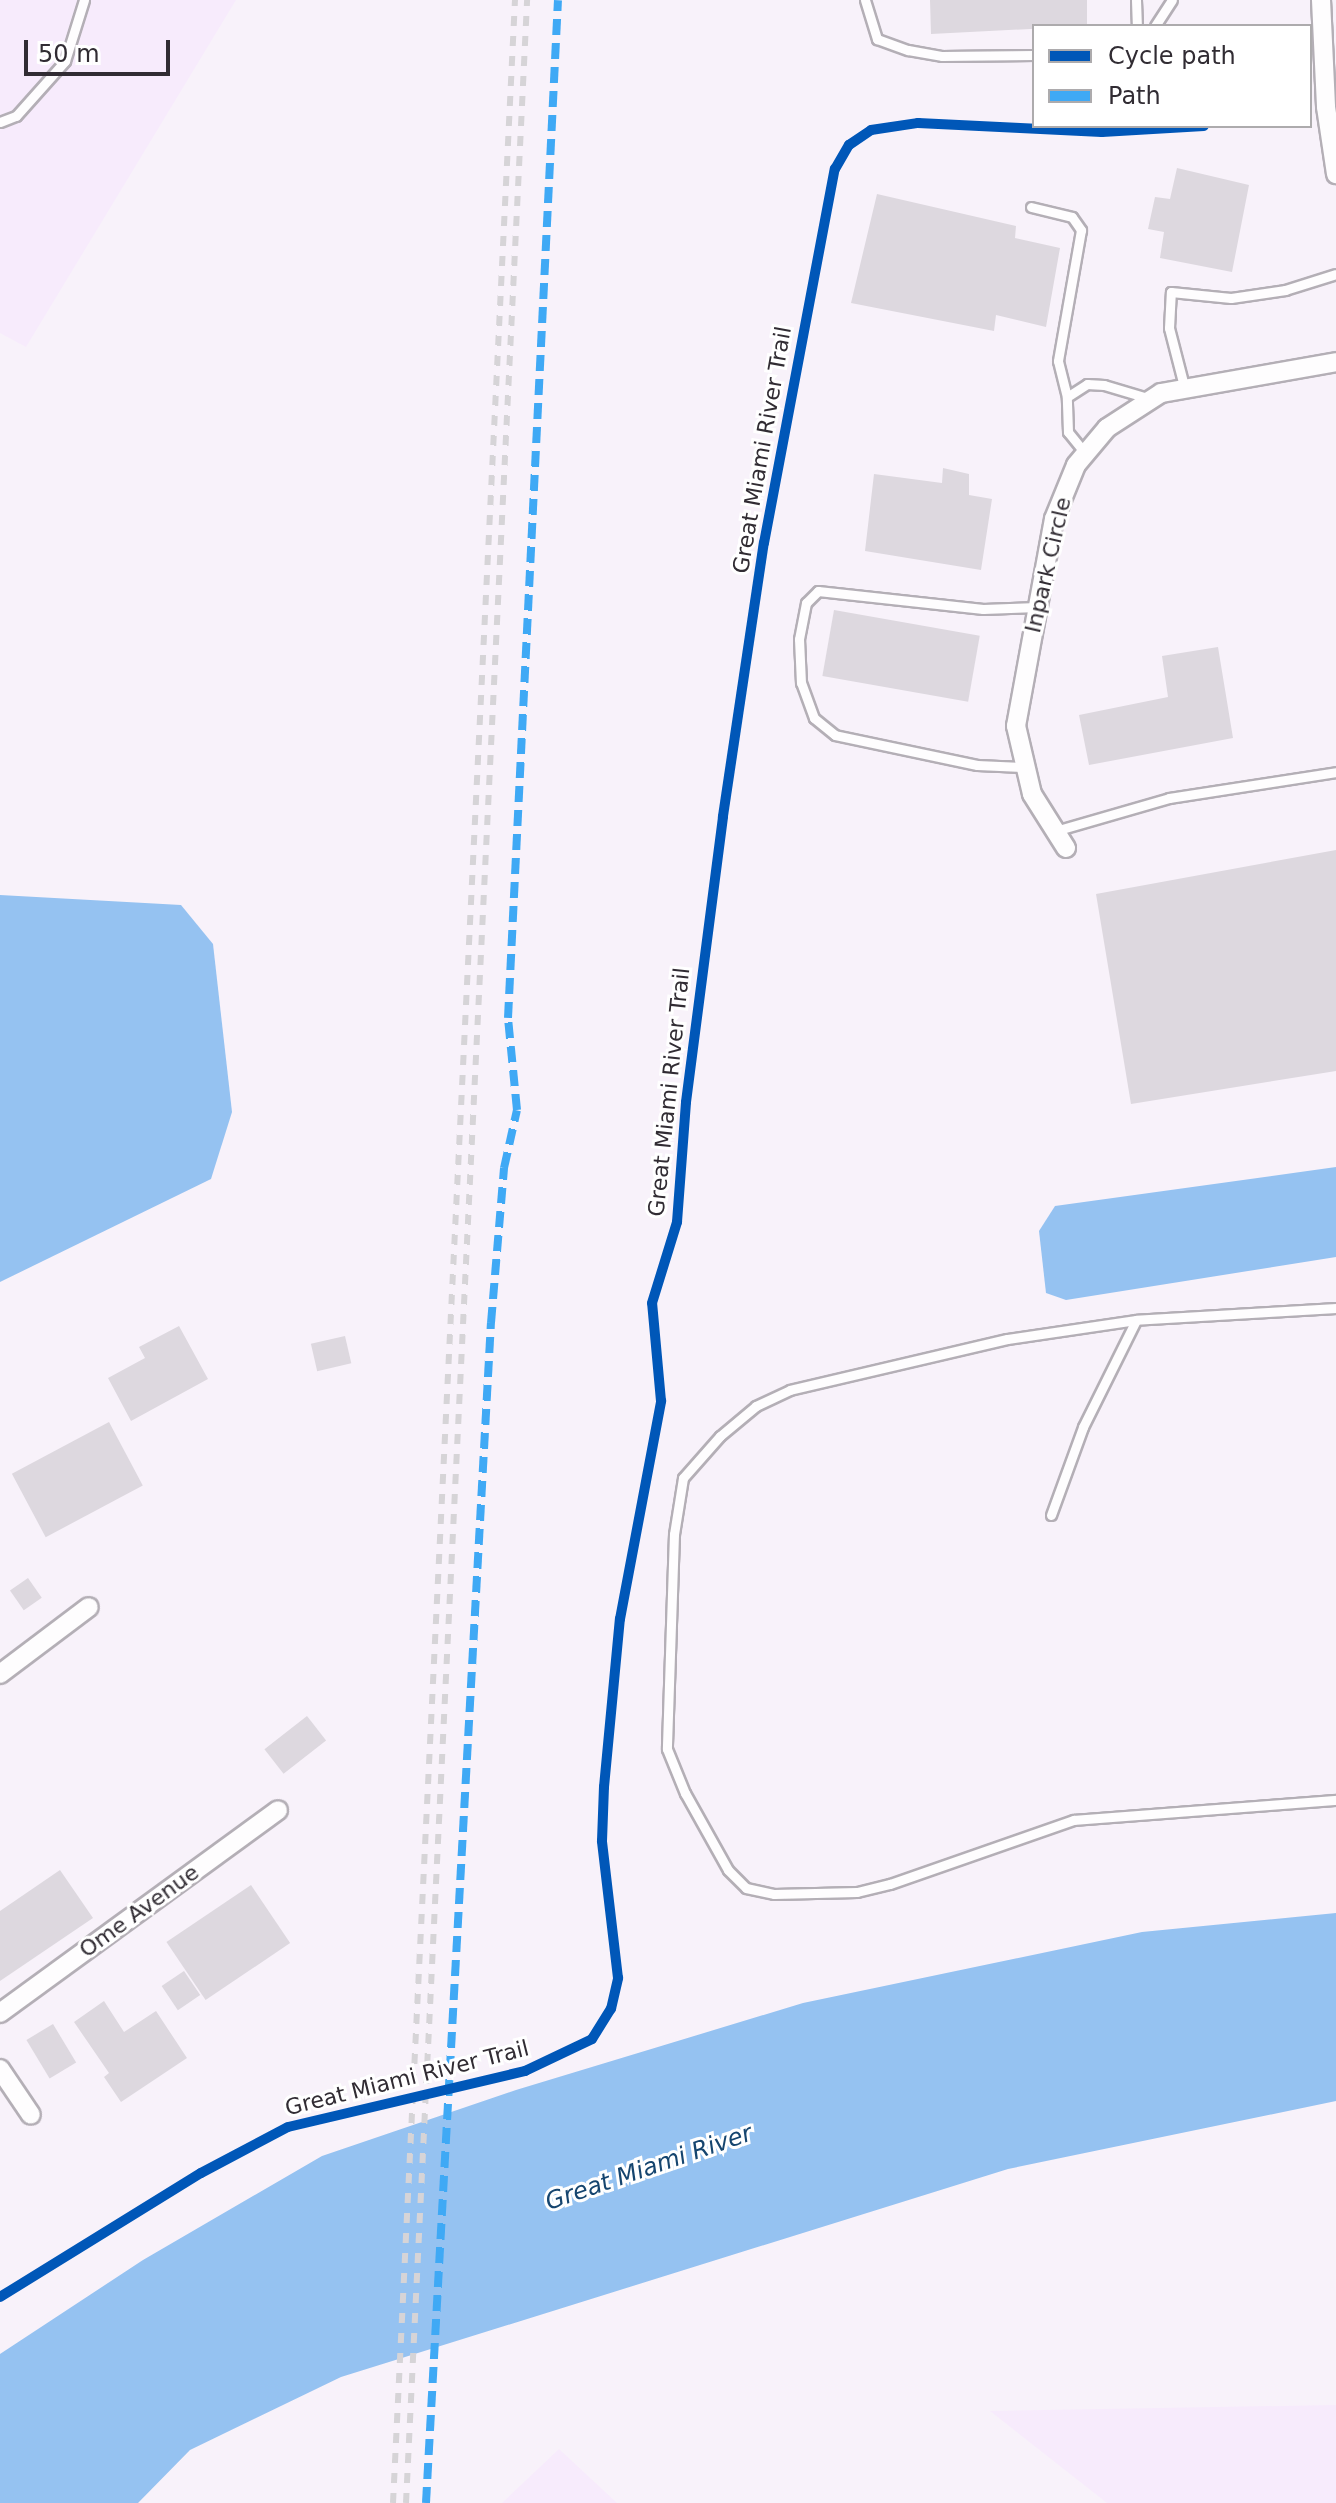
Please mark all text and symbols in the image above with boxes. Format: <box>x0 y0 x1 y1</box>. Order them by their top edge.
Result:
scale bar <box>28 24 174 74</box>
legend <box>1032 24 1312 128</box>
text: 50 m <box>38 40 100 68</box>
text: Cycle path <box>1108 42 1236 70</box>
text: Path <box>1108 82 1161 110</box>
street label: Great Miami River Trail <box>727 324 797 576</box>
street label: Inpark Circle <box>1020 495 1076 635</box>
street label: Great Miami River Trail <box>643 966 695 1218</box>
street label: Ome Avenue <box>74 1859 204 1963</box>
street label: Great Miami River Trail <box>282 2035 532 2121</box>
water label: Great Miami River <box>542 2119 756 2217</box>

